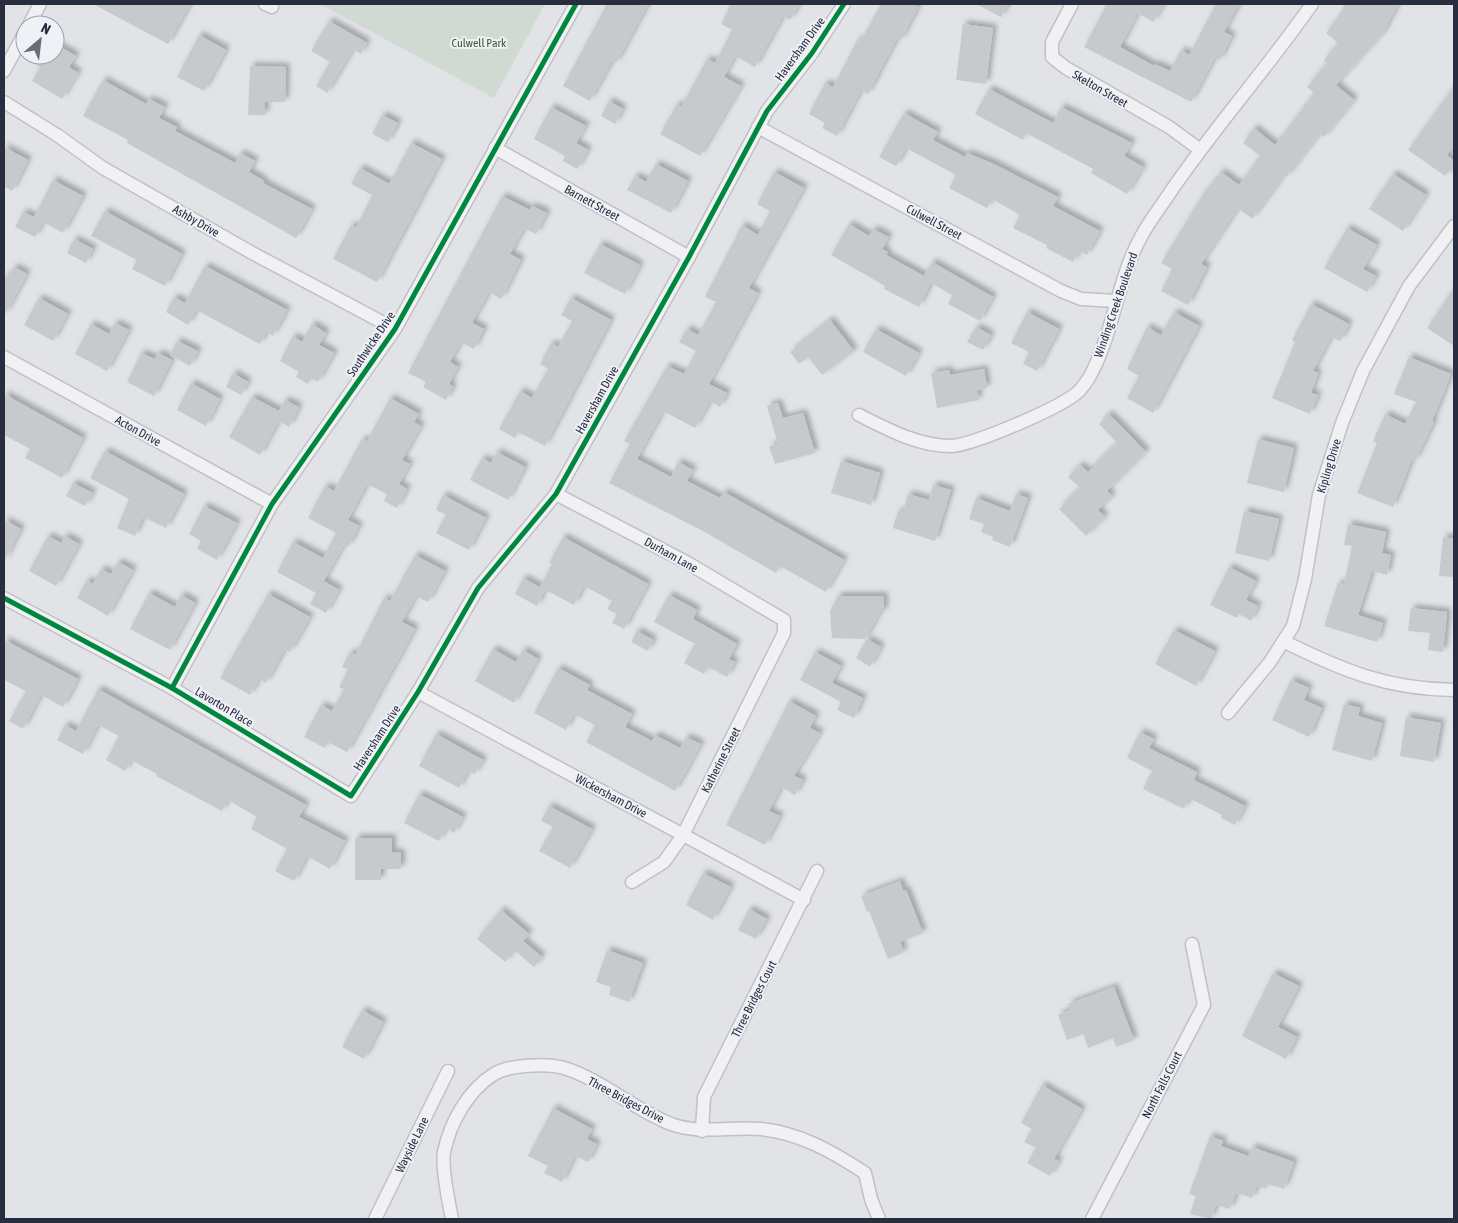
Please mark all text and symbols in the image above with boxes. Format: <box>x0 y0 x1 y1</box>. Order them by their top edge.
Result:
street label: Haversham Drive <box>772 14 828 84</box>
north arrow <box>15 15 65 65</box>
text: N <box>39 20 54 38</box>
park label: Culwell Park <box>452 36 507 50</box>
street label: Skelton Street <box>1070 68 1131 111</box>
street label: Barnett Street <box>562 182 623 224</box>
street label: Culwell Street <box>904 201 965 243</box>
street label: Ashby Drive <box>170 202 222 240</box>
street label: Winding Creek Boulevard <box>1091 251 1141 359</box>
street label: Southwicke Drive <box>344 309 398 379</box>
street label: Haversham Drive <box>573 364 621 436</box>
street label: Acton Drive <box>113 413 163 449</box>
street label: Kipling Drive <box>1314 437 1344 495</box>
street label: Durham Lane <box>642 535 700 575</box>
street label: Lavorton Place <box>193 684 255 730</box>
street label: Haversham Drive <box>351 702 403 774</box>
street label: Katherine Street <box>699 724 744 795</box>
street label: Wickersham Drive <box>573 771 649 821</box>
street label: Three Bridges Court <box>729 958 780 1040</box>
street label: North Falls Court <box>1139 1049 1185 1121</box>
street label: Three Bridges Drive <box>586 1074 666 1126</box>
street label: Wayside Lane <box>393 1115 431 1175</box>

